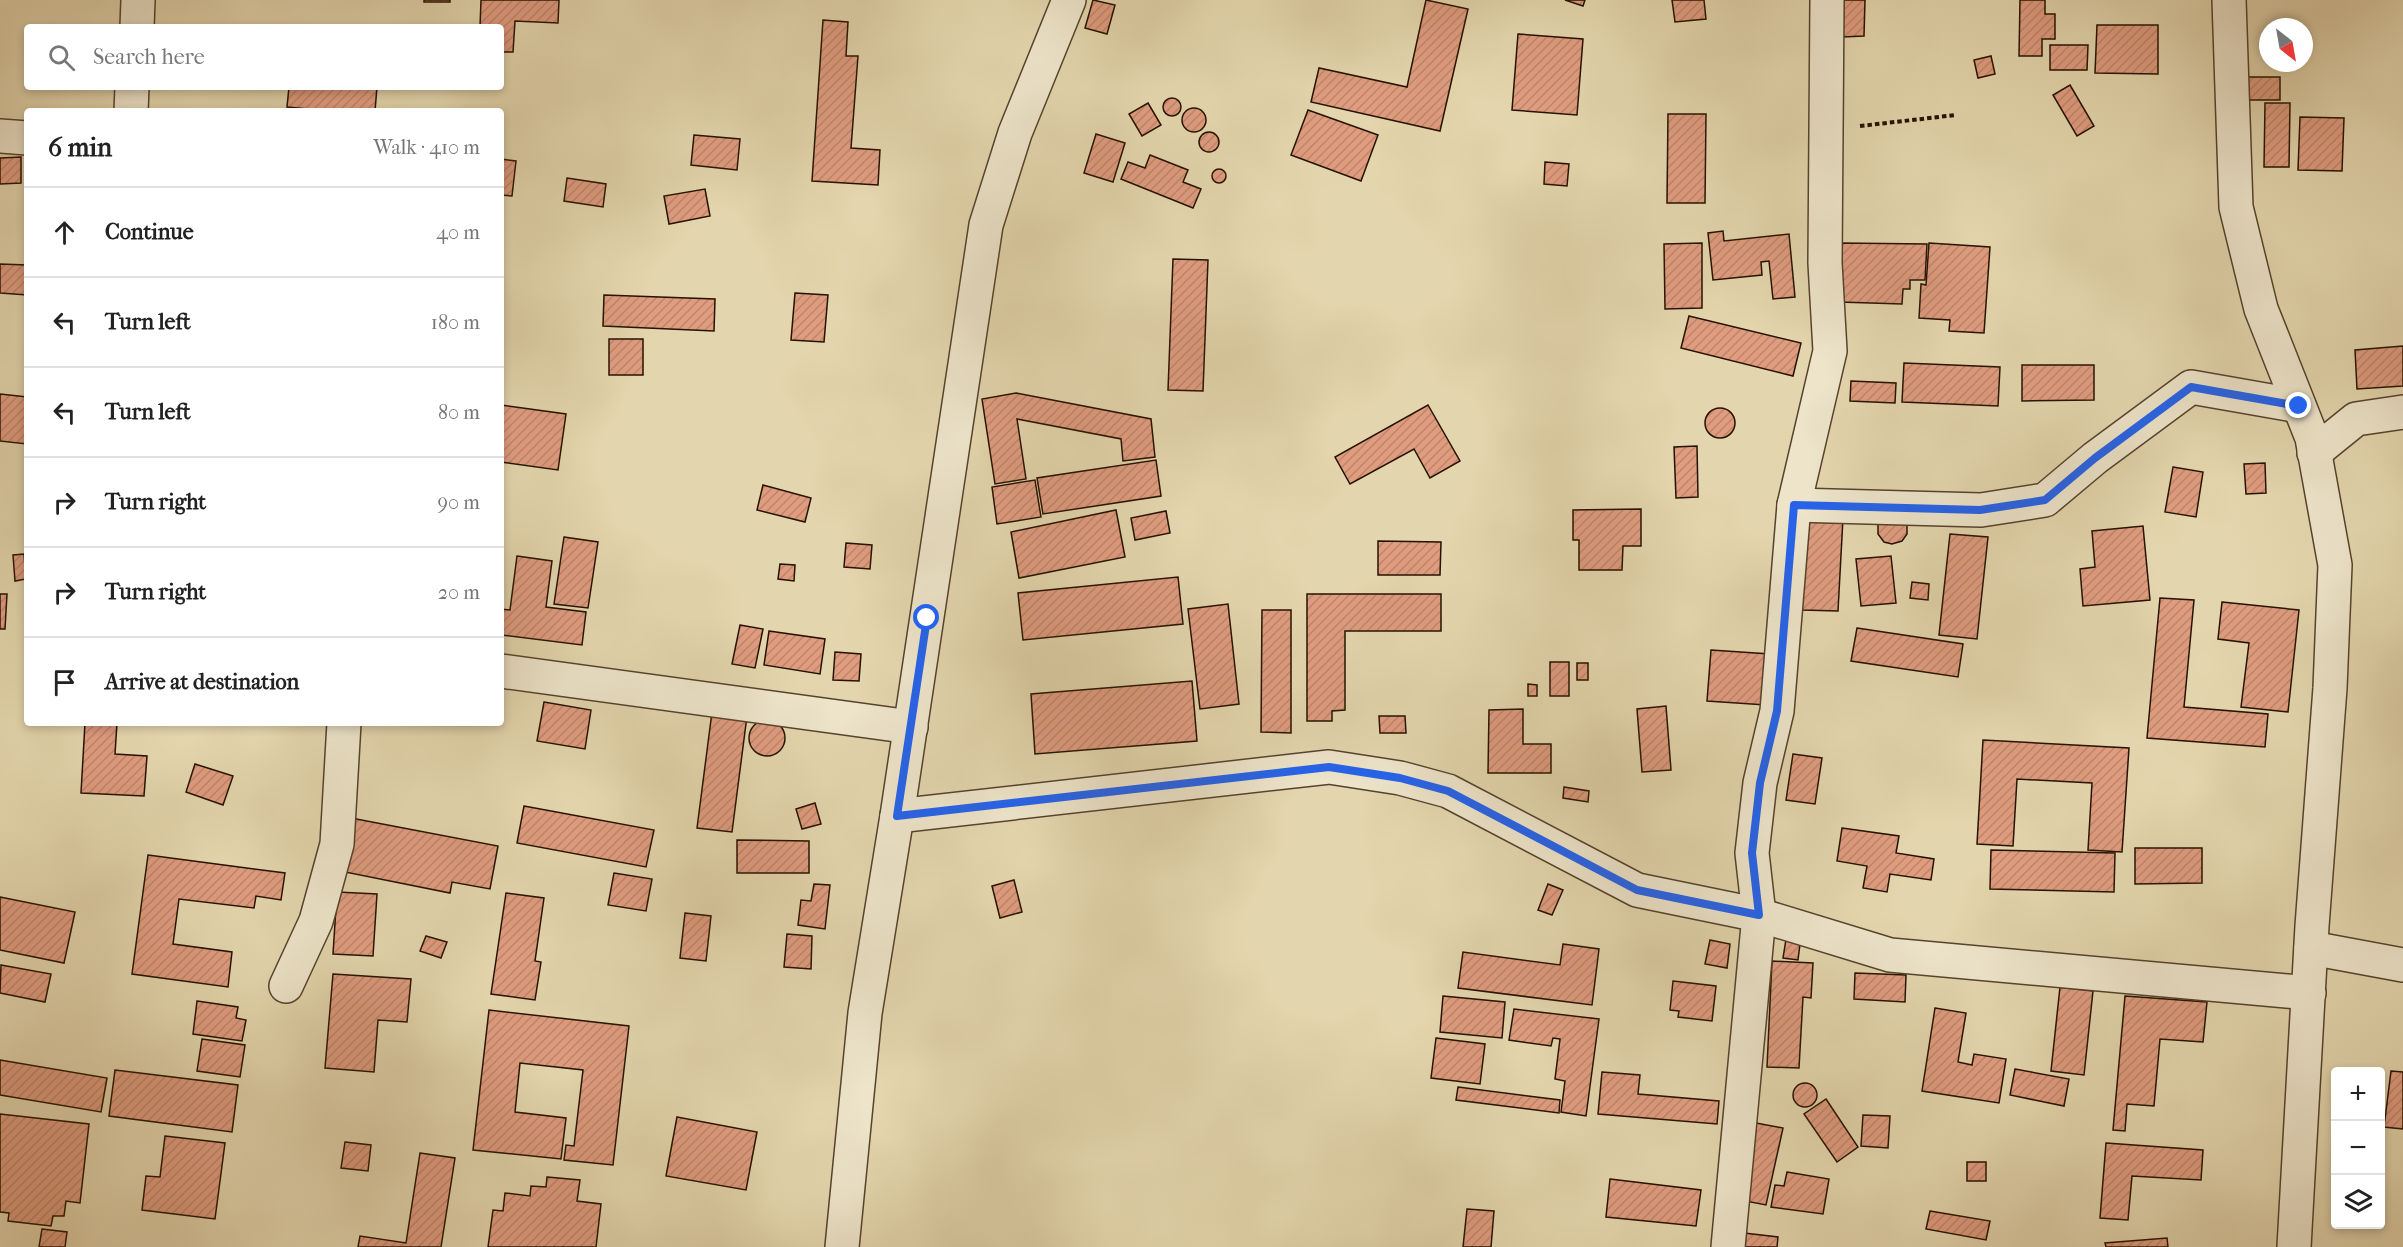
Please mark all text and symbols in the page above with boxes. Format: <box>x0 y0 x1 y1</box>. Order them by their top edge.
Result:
north arrow <box>2259 18 2313 72</box>
search box <box>24 24 504 90</box>
icon: search <box>45 41 78 74</box>
text: Search here <box>93 44 205 70</box>
text: 6 min <box>48 132 112 163</box>
text: Walk · 410 m <box>373 136 480 159</box>
icon: ahead <box>48 216 81 249</box>
text: Continue <box>105 219 194 245</box>
text: 40 m <box>436 221 480 244</box>
icon: left <box>48 306 81 339</box>
text: Turn left <box>105 309 191 335</box>
text: 180 m <box>431 311 480 334</box>
route end <box>2285 392 2311 418</box>
icon: left <box>48 396 81 429</box>
text: Turn left <box>105 399 191 425</box>
text: 80 m <box>438 401 480 424</box>
icon: right <box>48 486 81 519</box>
text: Turn right <box>105 489 206 515</box>
text: 90 m <box>438 491 480 514</box>
icon: right <box>48 576 81 609</box>
text: Turn right <box>105 579 206 605</box>
text: 20 m <box>438 581 480 604</box>
route start <box>913 604 939 630</box>
icon: arrive <box>48 666 81 699</box>
text: Arrive at destination <box>105 669 299 695</box>
map controls <box>2331 1067 2385 1229</box>
button: + <box>2331 1067 2385 1121</box>
button: − <box>2331 1121 2385 1175</box>
button: layers <box>2331 1175 2385 1229</box>

